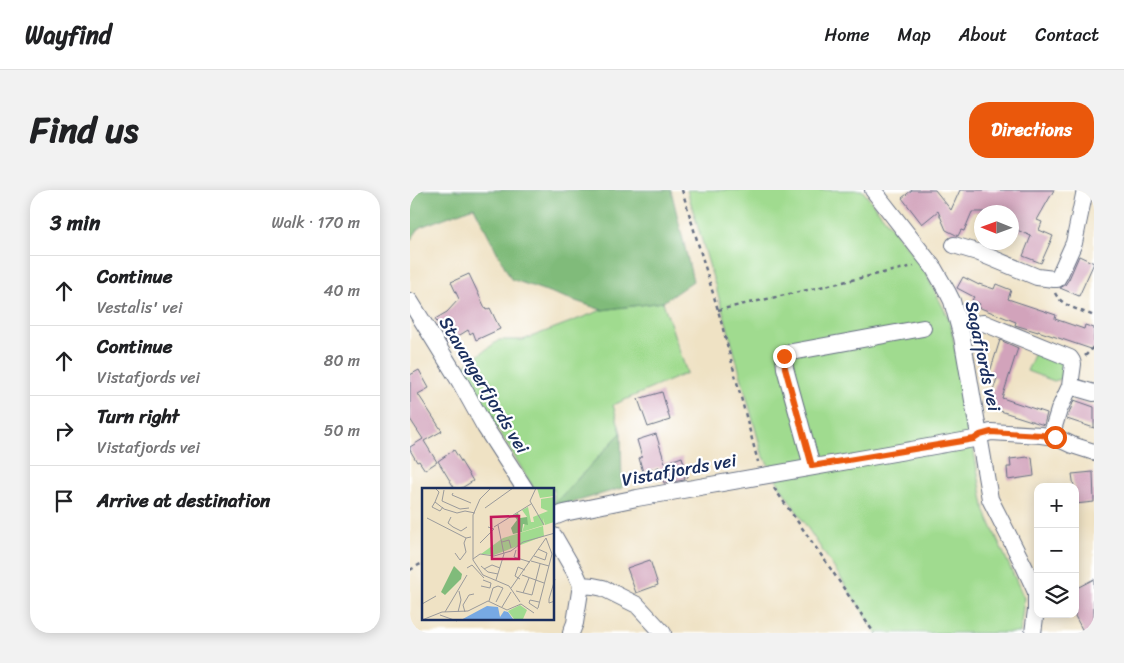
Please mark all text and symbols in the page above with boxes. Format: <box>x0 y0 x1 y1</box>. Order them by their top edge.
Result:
text: Wayfind <box>25 14 111 56</box>
text: Home <box>825 19 870 51</box>
text: Map <box>898 19 931 51</box>
text: About <box>959 19 1007 51</box>
text: Contact <box>1035 19 1099 51</box>
text: Find us <box>30 99 138 161</box>
button: Directions <box>969 102 1094 158</box>
text: 3 min <box>50 204 100 242</box>
north arrow <box>974 205 1019 250</box>
text: Walk · 170 m <box>271 208 360 237</box>
text: Continue <box>97 260 173 293</box>
text: 40 m <box>323 276 360 305</box>
icon: ahead <box>50 277 78 305</box>
text: Vestalis' vei <box>97 293 182 322</box>
street label: Sagafjords vei <box>956 298 1011 415</box>
street label: Stavangerfjords vei <box>430 310 538 461</box>
text: Continue <box>97 330 173 363</box>
route end <box>773 345 796 368</box>
text: 80 m <box>324 346 360 375</box>
icon: ahead <box>50 347 78 375</box>
text: Vistafjords vei <box>97 363 200 392</box>
text: Turn right <box>97 400 179 433</box>
text: 50 m <box>324 416 360 445</box>
icon: right <box>50 417 78 445</box>
route start <box>1044 426 1067 449</box>
text: Vistafjords vei <box>97 433 200 462</box>
street label: Vistafjords vei <box>619 444 740 496</box>
map controls <box>1034 483 1079 618</box>
button: + <box>1034 483 1079 528</box>
text: Arrive at destination <box>97 484 270 517</box>
icon: arrive <box>50 487 78 515</box>
inset map <box>422 488 555 620</box>
button: − <box>1034 528 1079 573</box>
button: layers <box>1034 573 1079 618</box>

